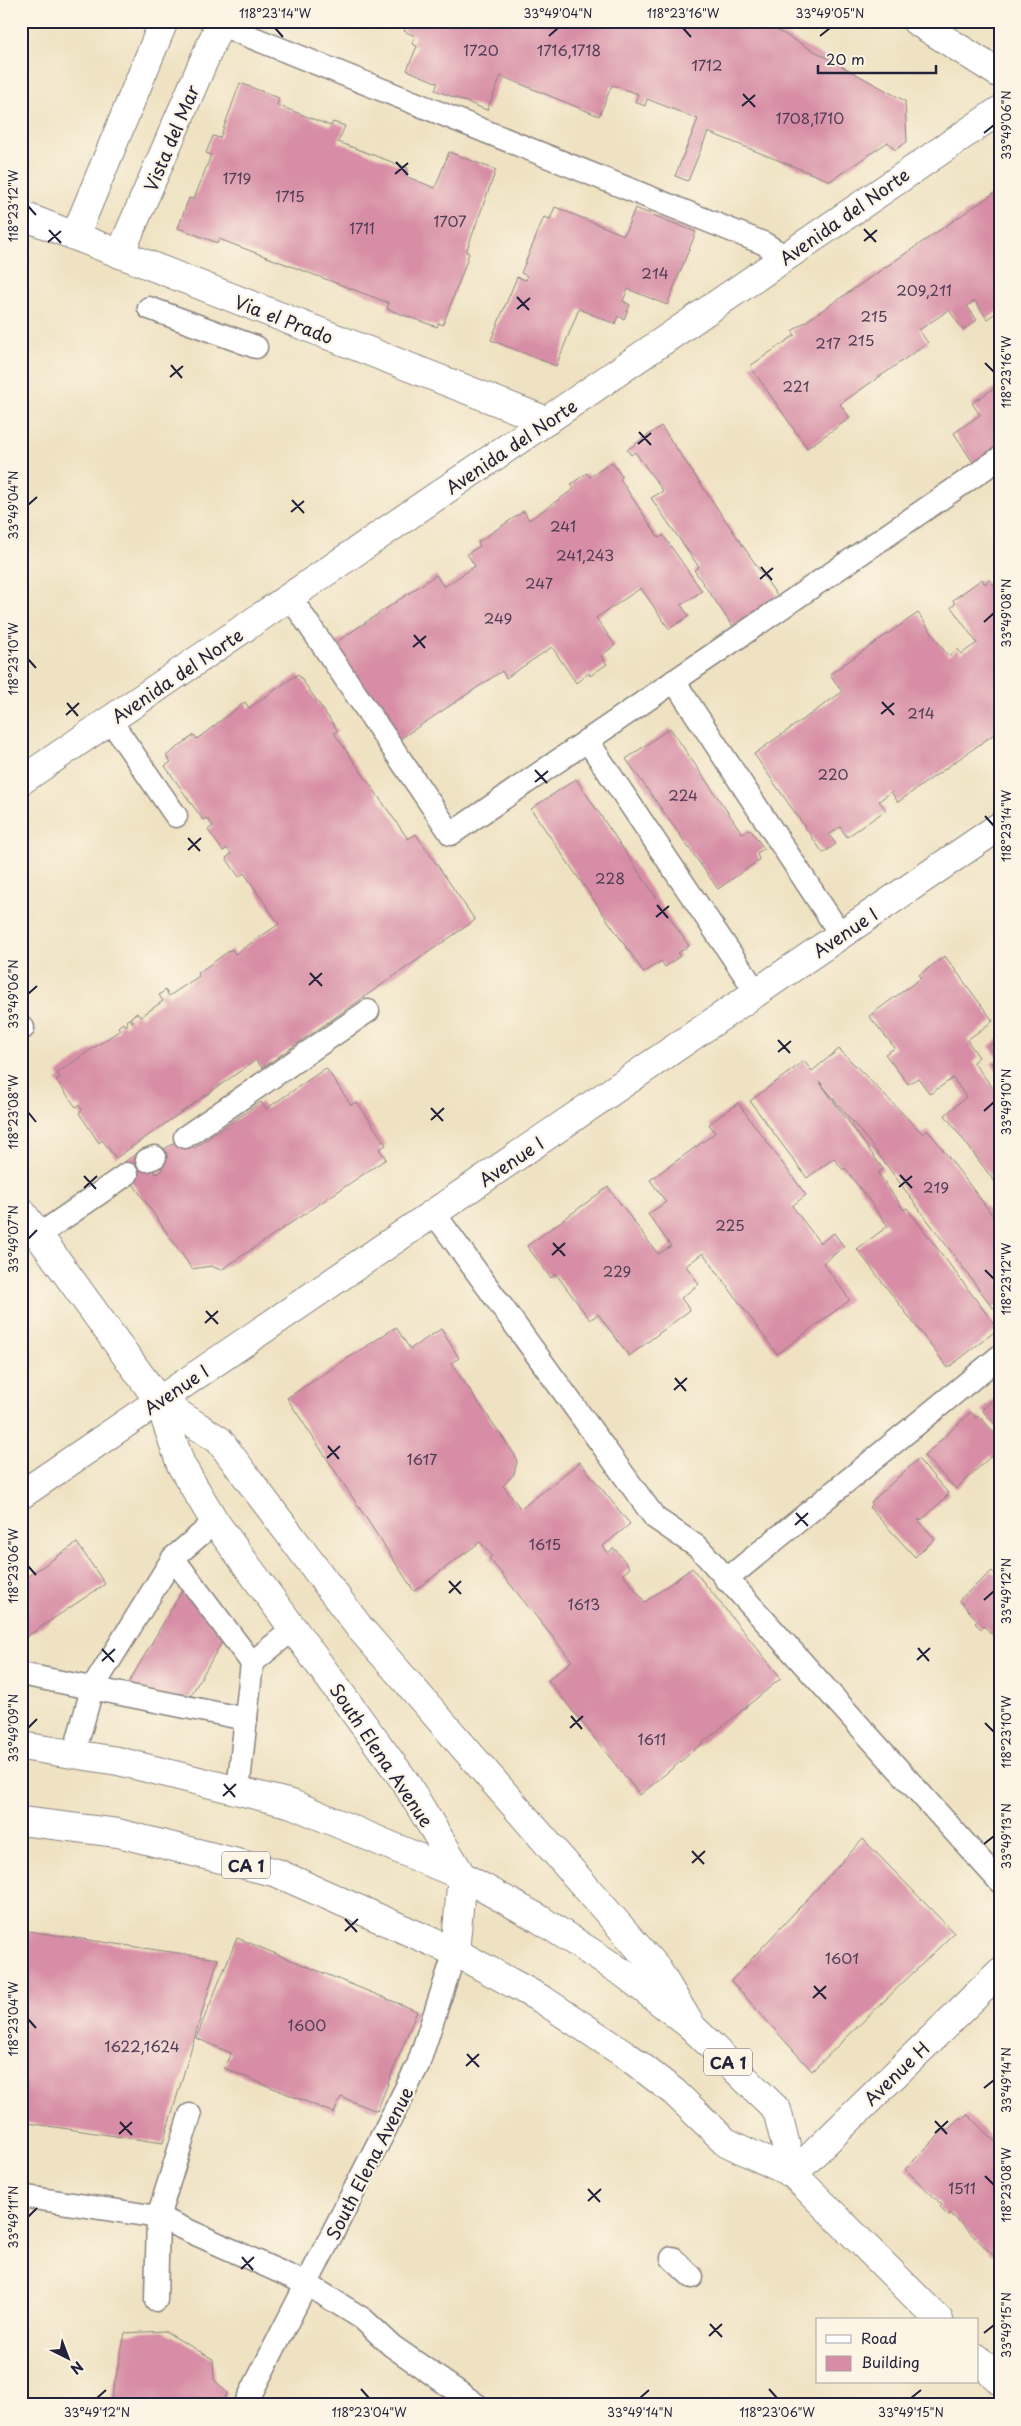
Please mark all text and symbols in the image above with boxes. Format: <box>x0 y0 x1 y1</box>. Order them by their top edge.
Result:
text: 118°23'14"W <box>239 4 312 22</box>
text: 33°49'04"N <box>524 4 593 22</box>
text: 118°23'16"W <box>647 4 720 22</box>
text: 33°49'05"N <box>796 4 864 22</box>
house number: 1720 <box>463 38 499 61</box>
house number: 1716,1718 <box>537 38 601 61</box>
scale bar <box>818 42 936 74</box>
text: 20 m <box>826 47 865 70</box>
house number: 1712 <box>691 53 723 76</box>
street label: Vista del Mar <box>136 80 206 195</box>
text: 33°49'06"N <box>997 90 1015 160</box>
house number: 1708,1710 <box>776 106 844 129</box>
street label: Avenida del Norte <box>773 161 915 271</box>
house number: 1719 <box>223 166 251 189</box>
text: 118°23'12"W <box>4 169 22 242</box>
house number: 1715 <box>275 184 305 207</box>
house number: 1707 <box>433 209 467 232</box>
house number: 1711 <box>349 216 375 239</box>
house number: 214 <box>641 261 669 284</box>
house number: 209,211 <box>896 278 952 301</box>
street label: Via el Prado <box>231 288 337 350</box>
house number: 215 <box>860 304 888 327</box>
house number: 215 <box>847 328 875 351</box>
house number: 217 <box>815 331 841 354</box>
text: 118°23'16"W <box>997 335 1015 408</box>
house number: 221 <box>783 374 809 397</box>
street label: Avenida del Norte <box>440 392 582 500</box>
text: 33°49'04"N <box>4 471 22 540</box>
house number: 241 <box>550 514 576 537</box>
house number: 241,243 <box>556 543 614 566</box>
house number: 247 <box>525 571 553 594</box>
text: 33°49'08"N <box>997 579 1015 647</box>
house number: 249 <box>484 606 512 629</box>
street label: Avenida del Norte <box>106 621 248 729</box>
text: 118°23'10"W <box>4 622 22 695</box>
house number: 214 <box>907 701 935 724</box>
house number: 220 <box>817 762 849 785</box>
house number: 224 <box>668 783 698 806</box>
text: 118°23'14"W <box>997 789 1015 862</box>
house number: 228 <box>595 866 625 889</box>
street label: Avenue I <box>807 900 883 964</box>
text: 33°49'06"N <box>4 959 22 1029</box>
text: 33°49'10"N <box>997 1069 1015 1135</box>
text: 118°23'08"W <box>4 1074 22 1150</box>
street label: Avenue I <box>473 1129 549 1193</box>
house number: 219 <box>923 1175 949 1198</box>
text: 33°49'07"N <box>4 1205 22 1273</box>
house number: 225 <box>715 1213 745 1236</box>
text: 118°23'12"W <box>997 1242 1015 1315</box>
house number: 229 <box>603 1259 631 1282</box>
street label: Avenue I <box>138 1357 214 1421</box>
house number: 1617 <box>407 1447 437 1470</box>
text: 118°23'06"W <box>4 1527 22 1604</box>
house number: 1615 <box>529 1532 561 1555</box>
text: 33°49'12"N <box>997 1558 1015 1624</box>
house number: 1613 <box>568 1592 600 1615</box>
street label: South Elena Avenue <box>324 1678 440 1833</box>
text: 33°49'09"N <box>4 1694 22 1762</box>
text: 118°23'10"W <box>997 1695 1015 1768</box>
house number: 1611 <box>638 1727 666 1750</box>
text: 33°49'13"N <box>997 1803 1015 1869</box>
road number: CA 1 <box>222 1852 270 1878</box>
house number: 1601 <box>825 1946 859 1969</box>
text: 118°23'04"W <box>4 1981 22 2057</box>
house number: 1600 <box>288 2013 326 2036</box>
house number: 1622,1624 <box>104 2034 180 2057</box>
street label: Avenue H <box>857 2035 935 2111</box>
text: 33°49'14"N <box>997 2047 1015 2113</box>
road number: CA 1 <box>704 2048 752 2076</box>
street label: South Elena Avenue <box>319 2082 419 2244</box>
text: 118°23'08"W <box>997 2147 1015 2223</box>
house number: 1511 <box>948 2176 976 2199</box>
text: 33°49'11"N <box>4 2186 22 2248</box>
text: 33°49'15"N <box>997 2292 1015 2358</box>
legend <box>816 2318 978 2384</box>
text: Road <box>861 2326 897 2349</box>
north arrow <box>42 2334 92 2384</box>
text: Building <box>861 2350 920 2373</box>
text: N <box>66 2357 88 2380</box>
text: 33°49'12"N <box>64 2403 130 2421</box>
text: 118°23'04"W <box>331 2403 407 2421</box>
text: 33°49'14"N <box>607 2403 673 2421</box>
text: 118°23'06"W <box>739 2403 816 2421</box>
text: 33°49'15"N <box>878 2403 944 2421</box>

